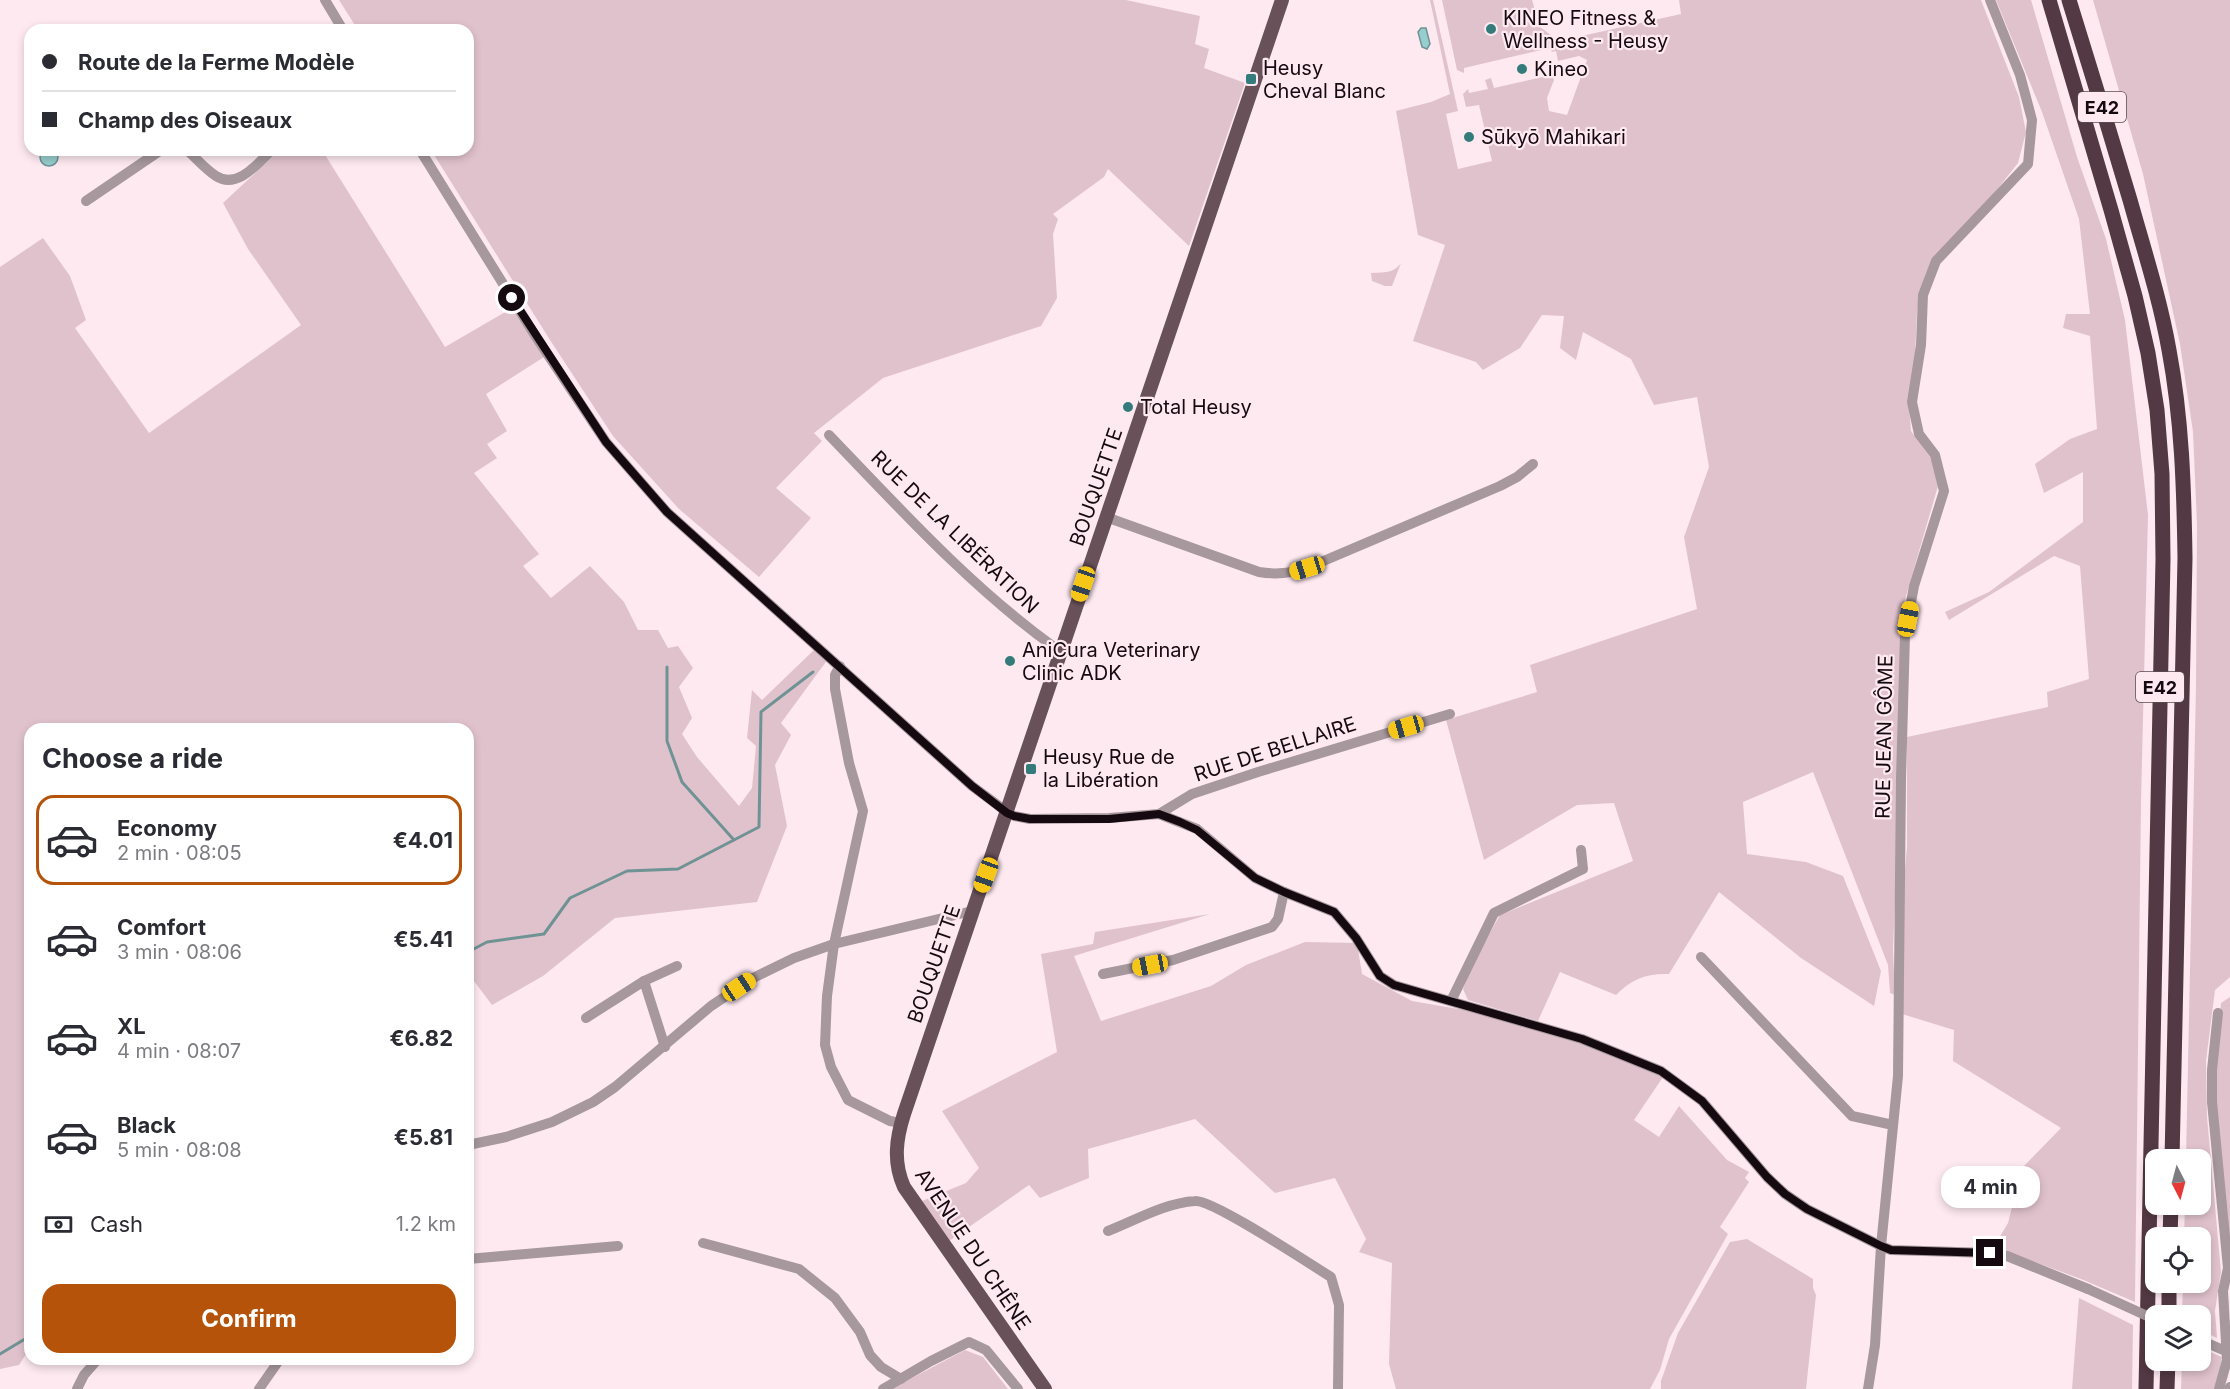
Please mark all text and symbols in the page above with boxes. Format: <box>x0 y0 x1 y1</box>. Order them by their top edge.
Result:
place label: KINEO Fitness & Wellness - Heusy <box>1503 6 1668 53</box>
marker: KINEO Fitness & Wellness - Heusy <box>1484 22 1498 36</box>
text: Route de la Ferme Modèle <box>78 49 355 75</box>
place label: Heusy Cheval Blanc <box>1263 56 1386 103</box>
place label: Kineo <box>1534 57 1588 81</box>
marker: Kineo <box>1515 62 1529 76</box>
marker: Heusy Cheval Blanc <box>1244 72 1258 86</box>
road number: E42 <box>2078 92 2126 122</box>
text: Champ des Oiseaux <box>78 107 292 133</box>
place label: Sūkyō Mahikari <box>1481 125 1626 149</box>
marker: Sūkyō Mahikari <box>1462 130 1476 144</box>
route start <box>498 284 525 311</box>
place label: Total Heusy <box>1140 395 1252 419</box>
marker: Total Heusy <box>1121 400 1135 414</box>
street label: BOUQUETTE <box>1065 425 1127 549</box>
street label: RUE DE LA LIBÉRATION <box>866 445 1044 618</box>
car <box>1287 554 1327 582</box>
car <box>1069 564 1097 604</box>
car <box>1896 600 1920 638</box>
place label: AniCura Veterinary Clinic ADK <box>1022 638 1201 685</box>
marker: AniCura Veterinary Clinic ADK <box>1003 654 1017 668</box>
street label: RUE JEAN GÔME <box>1871 655 1897 819</box>
road number: E42 <box>2136 672 2184 702</box>
street label: RUE DE BELLAIRE <box>1191 711 1359 787</box>
car <box>1386 713 1426 741</box>
text: Choose a ride <box>42 742 223 775</box>
place label: Heusy Rue de la Libération <box>1043 745 1175 792</box>
marker: Heusy Rue de la Libération <box>1024 762 1038 776</box>
icon: car <box>45 813 99 867</box>
text: Economy <box>117 815 217 841</box>
text: €4.01 <box>393 827 453 853</box>
text: 2 min · 08:05 <box>117 841 242 865</box>
car <box>971 855 1001 895</box>
street label: BOUQUETTE <box>903 902 965 1026</box>
icon: car <box>45 912 99 966</box>
text: Comfort <box>117 914 206 940</box>
text: €5.41 <box>394 926 453 952</box>
text: 3 min · 08:06 <box>117 940 242 964</box>
car <box>1131 953 1169 977</box>
car <box>719 970 759 1004</box>
icon: car <box>45 1011 99 1065</box>
text: XL <box>117 1013 146 1039</box>
text: €6.82 <box>389 1025 453 1051</box>
text: 4 min · 08:07 <box>117 1039 241 1063</box>
icon: car <box>45 1110 99 1164</box>
text: Black <box>117 1112 176 1138</box>
text: €5.81 <box>394 1124 453 1150</box>
text: 5 min · 08:08 <box>117 1138 242 1162</box>
north arrow <box>2145 1149 2211 1215</box>
map controls <box>2145 1149 2211 1371</box>
street label: AVENUE DU CHÊNE <box>910 1164 1036 1334</box>
callout: 4 min <box>1940 1166 2040 1208</box>
text: 4 min <box>1963 1175 2018 1199</box>
icon: cash <box>42 1208 75 1241</box>
text: Cash <box>90 1211 143 1237</box>
text: 1.2 km <box>396 1212 456 1236</box>
button: locate <box>2145 1227 2211 1293</box>
route end <box>1976 1239 2003 1266</box>
button: Confirm <box>42 1284 456 1353</box>
button: layers <box>2145 1305 2211 1371</box>

